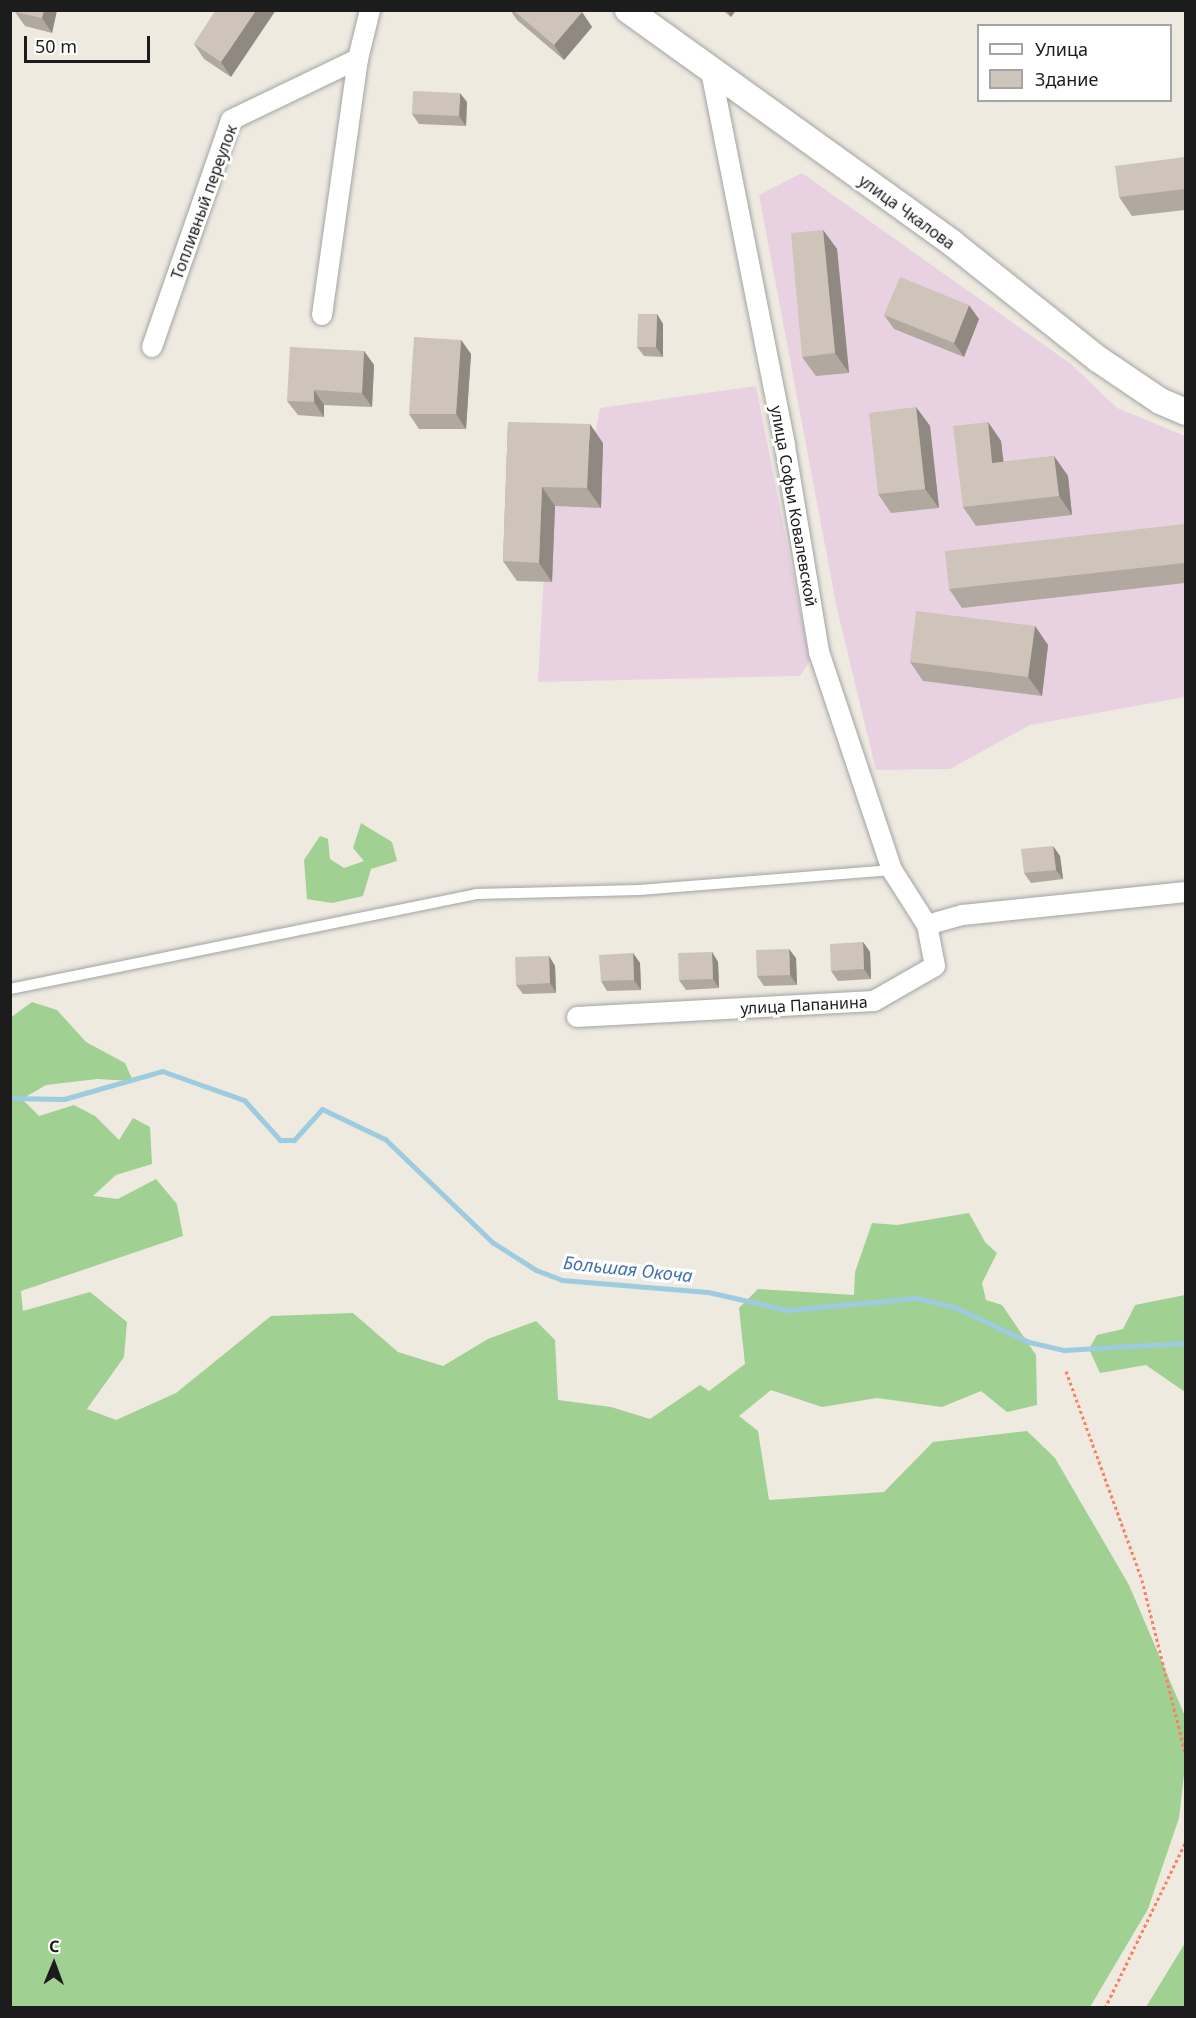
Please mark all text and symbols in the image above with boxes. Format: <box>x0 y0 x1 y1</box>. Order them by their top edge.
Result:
scale bar <box>27 24 153 62</box>
legend <box>977 24 1172 102</box>
text: 50 m <box>35 34 77 58</box>
text: Улица <box>1035 37 1088 61</box>
text: Здание <box>1035 67 1098 91</box>
street label: Топливный переулок <box>167 122 241 282</box>
street label: улица Чкалова <box>855 171 959 253</box>
street label: улица Софьи Ковалевской <box>767 404 821 608</box>
street label: улица Папанина <box>740 992 868 1018</box>
water label: Большая Окоча <box>562 1251 694 1287</box>
north arrow <box>24 1934 84 1994</box>
text: С <box>49 1935 60 1957</box>

